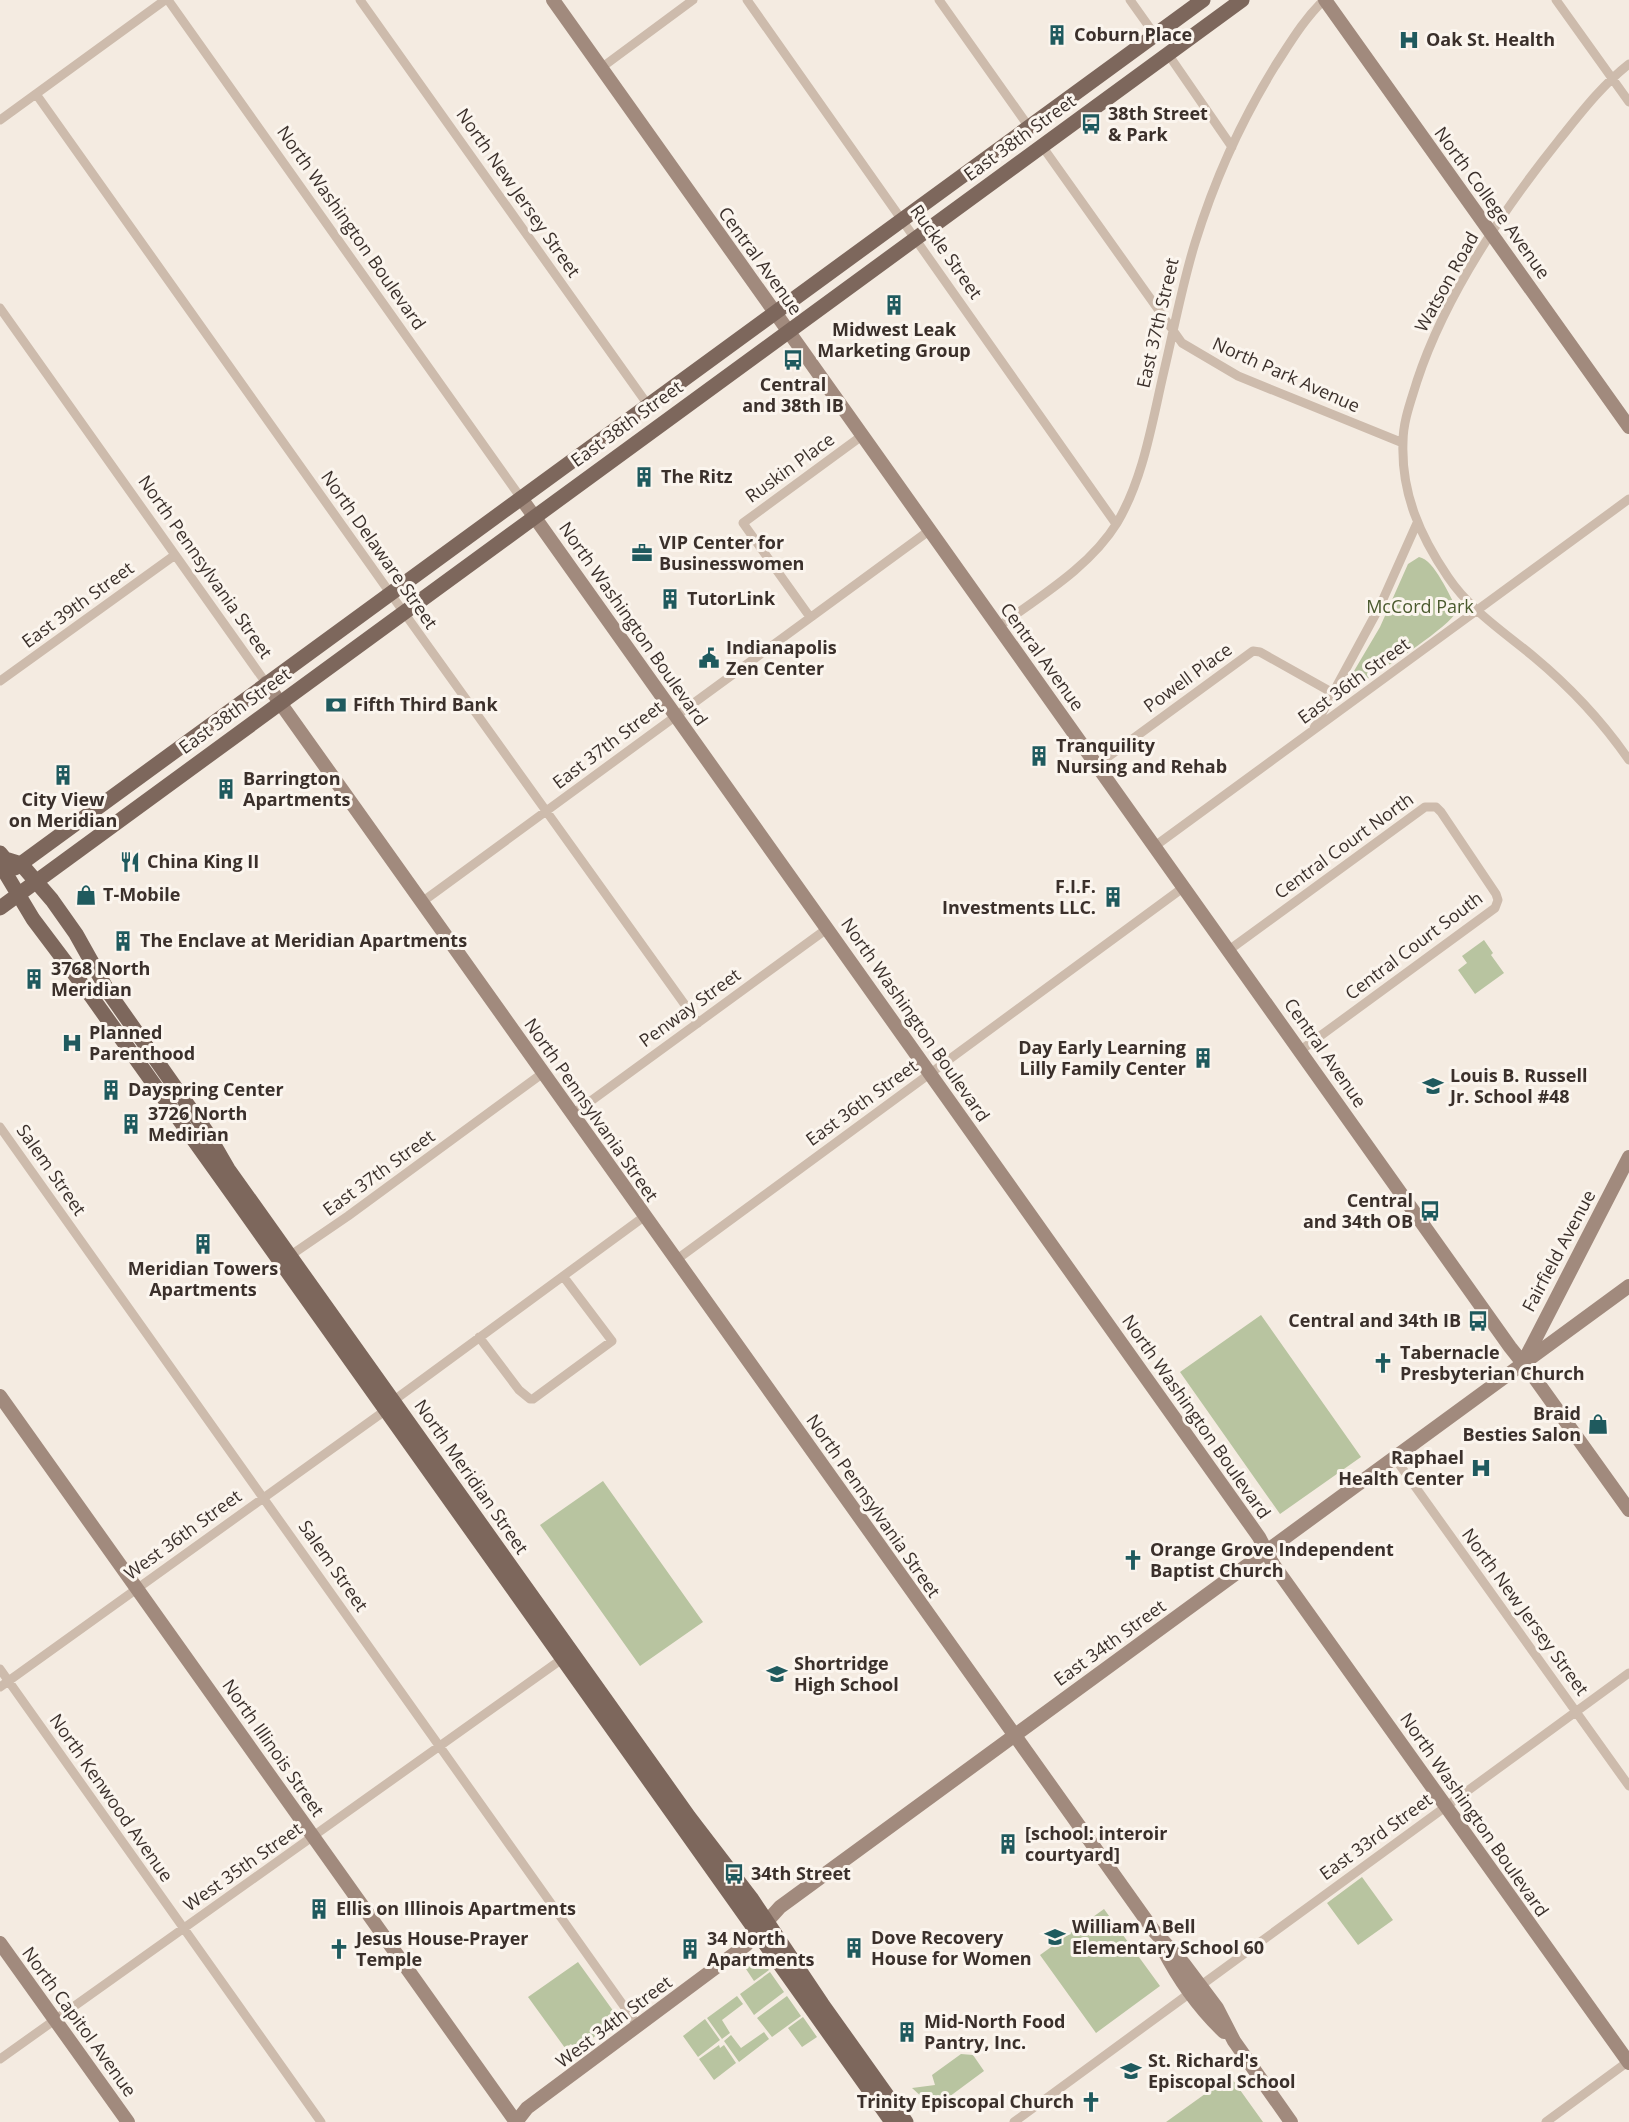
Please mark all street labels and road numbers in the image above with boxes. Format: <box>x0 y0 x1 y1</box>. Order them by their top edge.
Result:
street label: East 38th Street <box>959 88 1080 186</box>
street label: North New Jersey Street <box>451 103 586 282</box>
street label: North Washington Boulevard <box>272 121 432 334</box>
street label: North College Avenue <box>1429 122 1556 283</box>
street label: Ruckle Street <box>905 200 988 303</box>
street label: Central Avenue <box>713 202 808 319</box>
street label: Watson Road <box>1409 227 1484 336</box>
street label: East 37th Street <box>1130 255 1184 390</box>
street label: North Park Avenue <box>1209 331 1364 417</box>
street label: East 38th Street <box>566 374 687 472</box>
street label: Ruskin Place <box>740 427 839 508</box>
street label: North Delaware Street <box>316 466 444 633</box>
street label: North Pennsylvania Street <box>133 470 278 663</box>
street label: North Washington Boulevard <box>554 517 714 730</box>
street label: East 39th Street <box>17 555 138 653</box>
street label: Central Avenue <box>995 598 1090 715</box>
street label: East 36th Street <box>1293 631 1414 729</box>
street label: Powell Place <box>1138 637 1236 717</box>
street label: East 38th Street <box>174 661 295 759</box>
street label: East 37th Street <box>547 695 668 794</box>
street label: Central Court North <box>1269 787 1418 904</box>
street label: Central Court South <box>1340 886 1487 1005</box>
street label: North Washington Boulevard <box>836 913 996 1126</box>
street label: Penway Street <box>634 962 745 1052</box>
street label: Central Avenue <box>1279 993 1372 1112</box>
street label: North Pennsylvania Street <box>519 1013 664 1206</box>
street label: East 36th Street <box>801 1053 922 1151</box>
street label: Salem Street <box>12 1119 92 1220</box>
street label: East 37th Street <box>318 1123 439 1221</box>
street label: Fairfield Avenue <box>1516 1185 1600 1316</box>
street label: North Washington Boulevard <box>1117 1310 1277 1523</box>
street label: North Meridian Street <box>409 1394 534 1559</box>
street label: North Pennsylvania Street <box>801 1409 946 1602</box>
street label: West 36th Street <box>119 1484 246 1585</box>
street label: Salem Street <box>294 1515 374 1616</box>
street label: North New Jersey Street <box>1457 1523 1595 1700</box>
street label: East 34th Street <box>1049 1593 1170 1691</box>
street label: North Illinois Street <box>217 1674 330 1821</box>
street label: North Washington Boulevard <box>1395 1708 1555 1921</box>
street label: North Kenwood Avenue <box>45 1709 179 1886</box>
street label: East 33rd Street <box>1314 1787 1436 1885</box>
street label: West 35th Street <box>178 1816 306 1916</box>
street label: North Capitol Avenue <box>17 1942 142 2101</box>
street label: West 34th Street <box>551 1970 676 2073</box>

